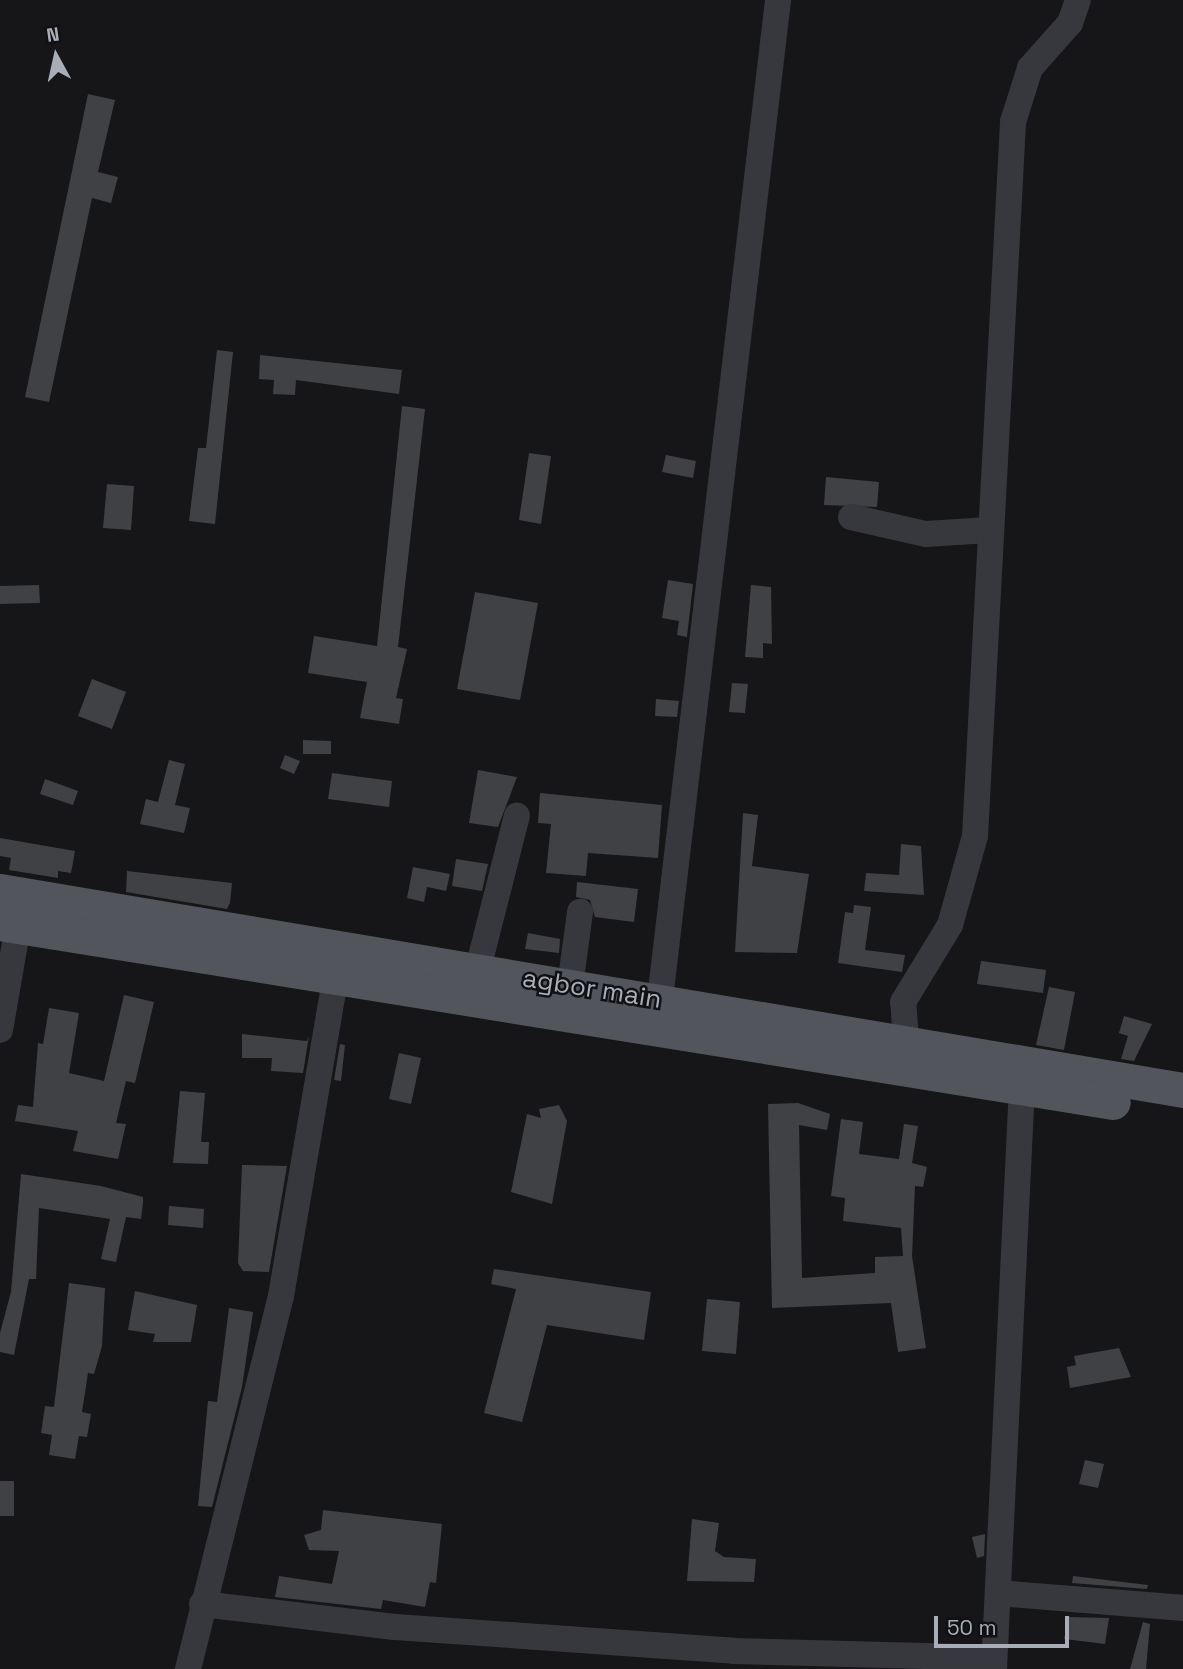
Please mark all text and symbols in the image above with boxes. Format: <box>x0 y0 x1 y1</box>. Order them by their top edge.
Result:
north arrow <box>21 21 91 91</box>
text: N <box>45 21 61 48</box>
street label: agbor main <box>520 963 664 1015</box>
scale bar <box>938 1602 1073 1646</box>
text: 50 m <box>947 1614 997 1641</box>

